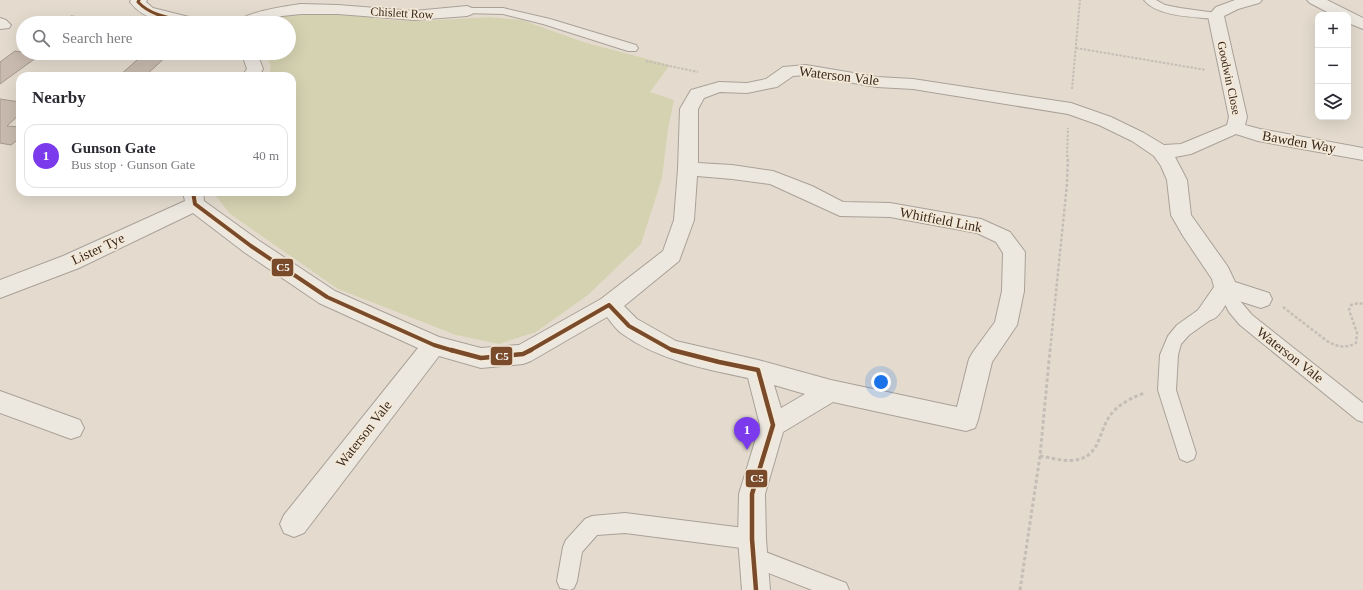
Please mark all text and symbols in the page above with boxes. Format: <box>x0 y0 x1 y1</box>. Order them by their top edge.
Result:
street label: Chislett Row <box>370 4 434 22</box>
map controls <box>1315 12 1351 120</box>
button: + <box>1315 12 1351 48</box>
search box <box>16 16 296 60</box>
icon: search <box>30 27 52 49</box>
text: Search here <box>62 30 132 46</box>
street label: Goodwin Close <box>1214 40 1244 116</box>
button: − <box>1315 48 1351 84</box>
street label: Waterson Vale <box>798 64 880 88</box>
button: layers <box>1315 84 1351 120</box>
text: Nearby <box>32 88 86 107</box>
street label: Bawden Way <box>1261 128 1337 156</box>
text: Gunson Gate <box>71 140 156 156</box>
text: 1 <box>43 148 49 163</box>
text: 40 m <box>253 148 279 163</box>
text: Bus stop · Gunson Gate <box>71 157 195 172</box>
street label: Whitfield Link <box>899 205 983 235</box>
street label: Lister Tye <box>69 230 127 268</box>
line badge: C5 <box>271 258 294 277</box>
text: C5 <box>276 261 290 273</box>
street label: Waterson Vale <box>1254 324 1326 386</box>
line badge: C5 <box>490 346 513 366</box>
text: C5 <box>495 350 509 362</box>
your location <box>871 372 891 392</box>
street label: Waterson Vale <box>333 398 395 470</box>
pin: 1 <box>734 417 760 450</box>
line badge: C5 <box>745 469 768 488</box>
text: C5 <box>750 472 764 484</box>

